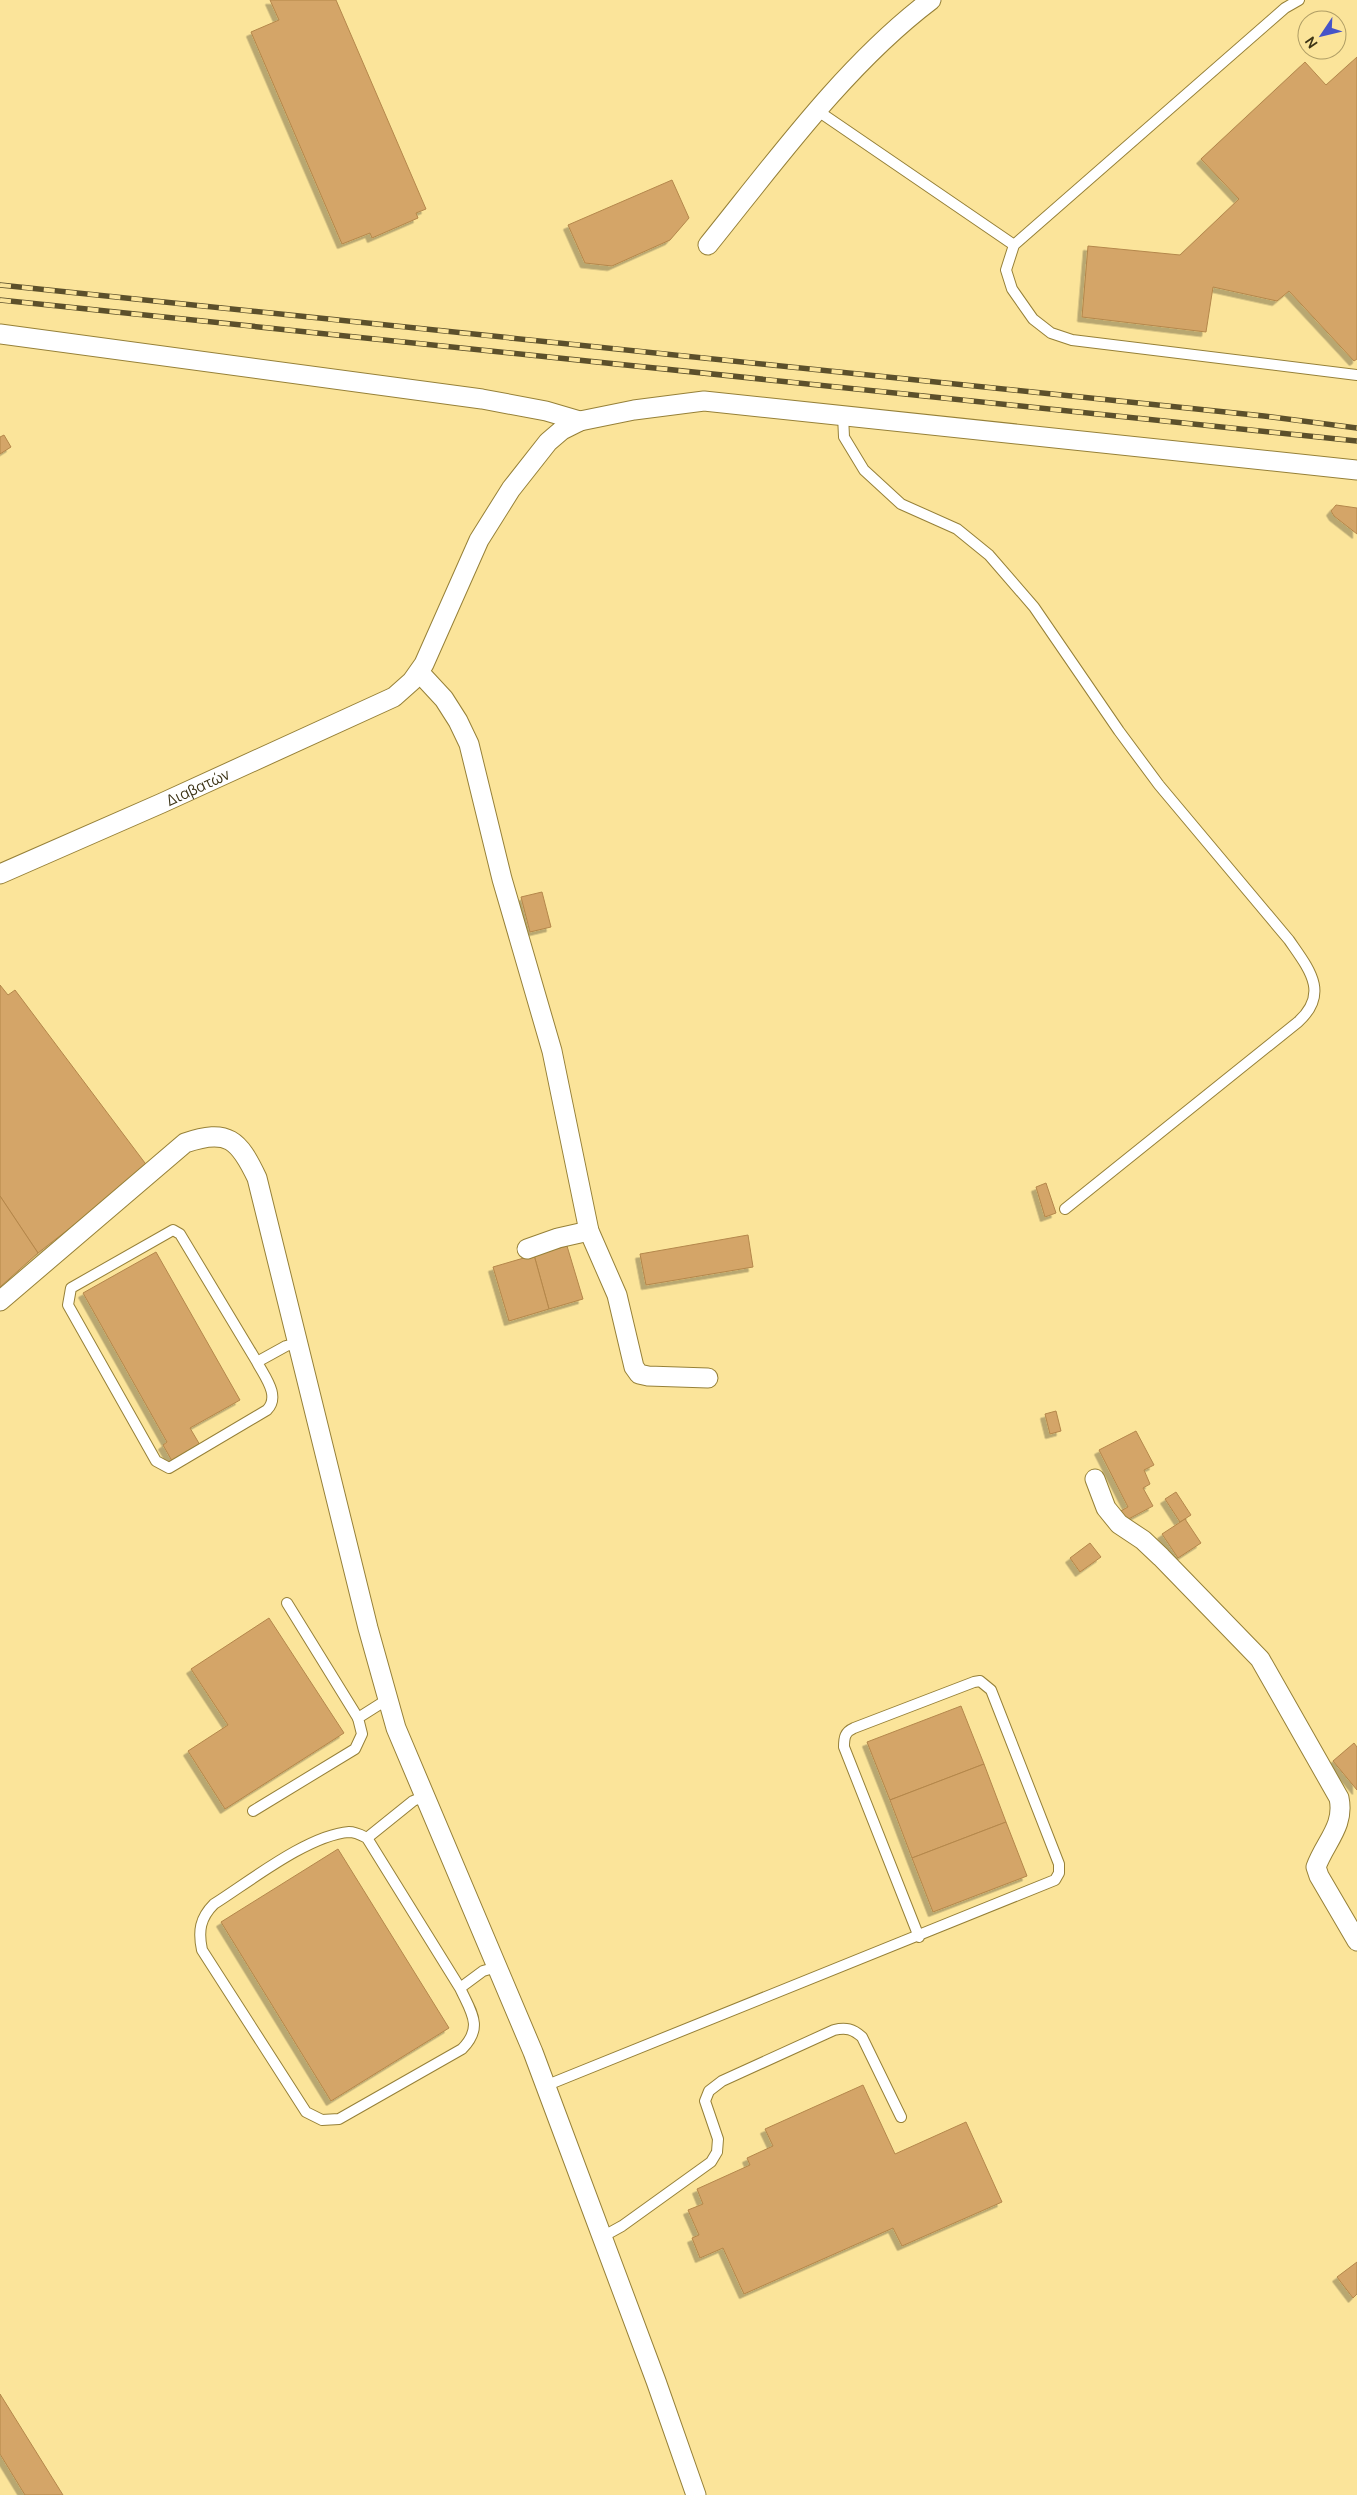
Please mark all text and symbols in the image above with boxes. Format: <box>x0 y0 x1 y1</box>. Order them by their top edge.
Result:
north arrow <box>1297 10 1347 60</box>
text: N <box>1300 33 1322 52</box>
street label: Διαβατών <box>162 763 233 810</box>

